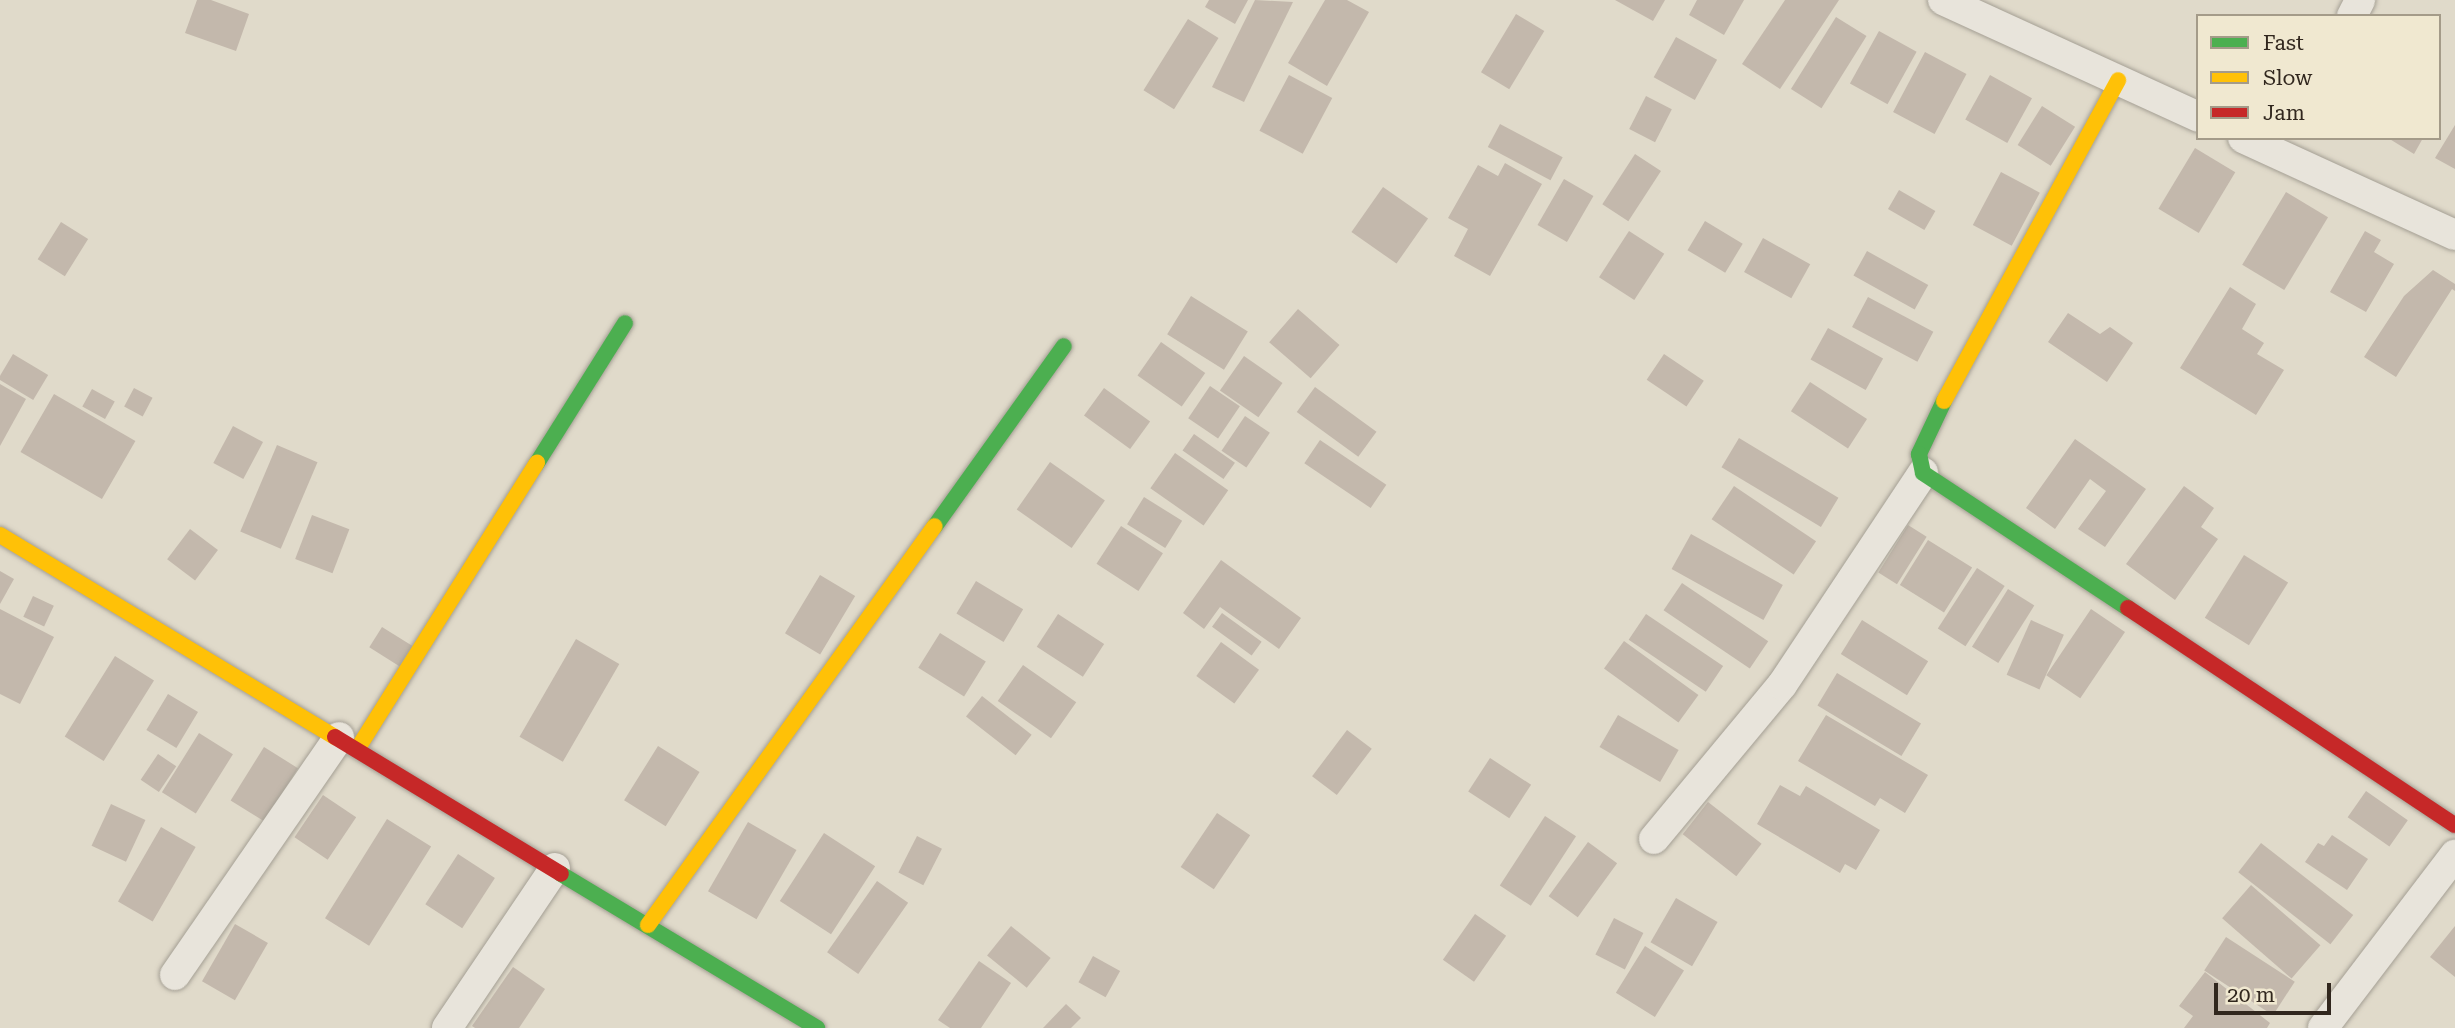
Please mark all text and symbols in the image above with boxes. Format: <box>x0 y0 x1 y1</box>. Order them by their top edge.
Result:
legend <box>2196 14 2441 140</box>
text: Fast <box>2263 31 2304 55</box>
text: Slow <box>2263 66 2312 90</box>
text: Jam <box>2263 101 2305 125</box>
scale bar <box>2217 968 2334 1012</box>
text: 20 m <box>2227 983 2275 1007</box>

